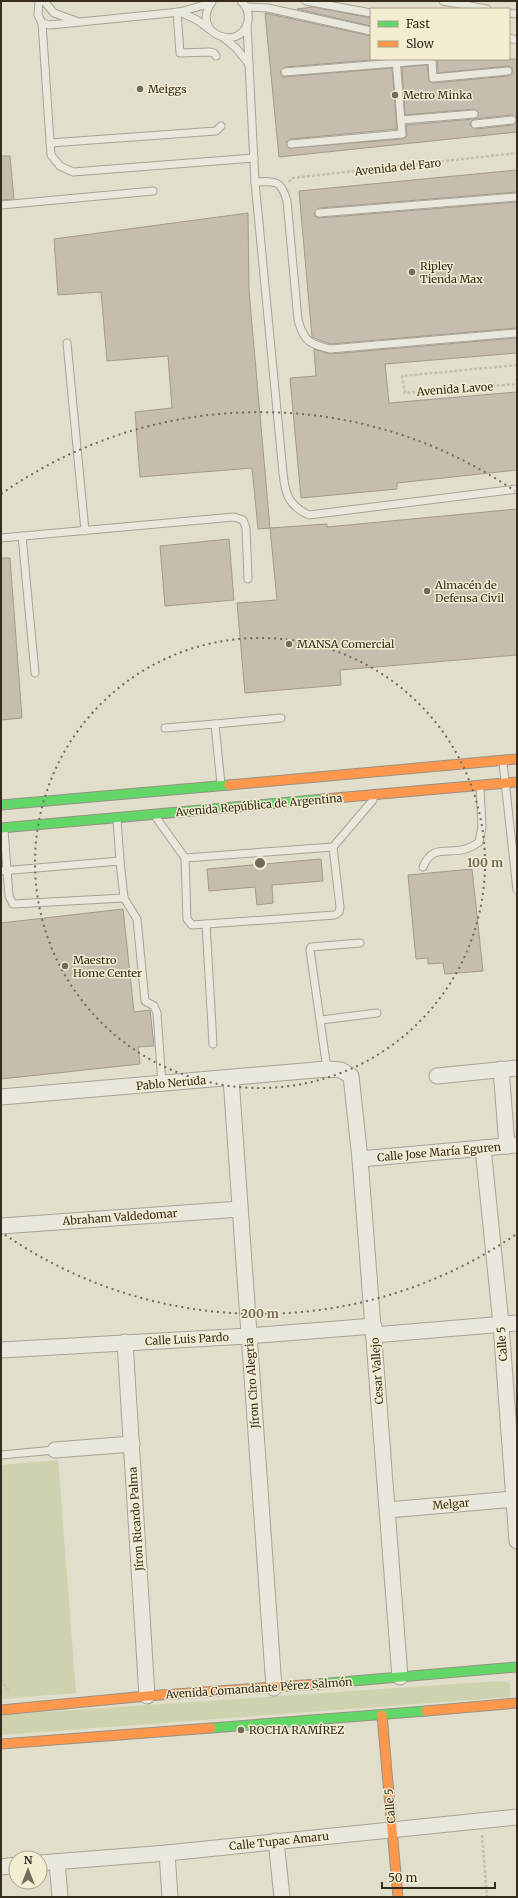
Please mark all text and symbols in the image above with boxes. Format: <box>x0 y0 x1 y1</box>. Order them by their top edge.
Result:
legend <box>370 8 510 60</box>
text: Fast <box>406 16 430 31</box>
text: Slow <box>406 36 435 51</box>
place label: Meiggs <box>148 82 187 96</box>
marker: Meiggs <box>135 84 145 94</box>
place label: Metro Minka <box>403 88 472 102</box>
marker: Metro Minka <box>390 90 400 100</box>
street label: Avenida del Faro <box>353 155 442 179</box>
place label: Ripley Tienda Max <box>420 259 483 286</box>
marker: Ripley Tienda Max <box>407 267 417 277</box>
street label: Avenida Lavoe <box>415 379 494 399</box>
place label: Almacén de Defensa Civil <box>434 578 505 605</box>
marker: Almacén de Defensa Civil <box>422 586 432 596</box>
place label: MANSA Comercial <box>297 637 395 651</box>
marker: MANSA Comercial <box>284 639 294 649</box>
street label: Avenida República de Argentina <box>174 791 343 819</box>
text: 100 m <box>467 855 503 870</box>
centre of rings <box>253 856 267 870</box>
place label: Maestro Home Center <box>73 953 142 980</box>
marker: Maestro Home Center <box>60 961 70 971</box>
street label: Pablo Neruda <box>135 1073 207 1093</box>
street label: Calle Jose María Eguren <box>376 1140 502 1164</box>
street label: Abraham Valdedomar <box>61 1206 178 1228</box>
text: 200 m <box>241 1306 279 1321</box>
street label: Calle 5 <box>494 1326 510 1362</box>
street label: Calle Luis Pardo <box>145 1330 230 1348</box>
street label: Jíron Ciro Alegria <box>242 1337 262 1430</box>
street label: Cesar Vallejo <box>368 1337 386 1405</box>
street label: Jíron Ricardo Palma <box>125 1466 147 1573</box>
street label: Melgar <box>432 1495 470 1513</box>
street label: Avenida Comandante Pérez Salmón <box>164 1674 354 1702</box>
place label: ROCHA RAMÍREZ <box>249 1723 344 1737</box>
marker: ROCHA RAMÍREZ <box>236 1725 246 1735</box>
street label: Calle 5 <box>382 1788 398 1824</box>
street label: Calle Tupac Amaru <box>228 1829 330 1853</box>
north arrow <box>8 1850 48 1890</box>
text: N <box>24 1853 33 1867</box>
scale bar <box>382 1864 495 1890</box>
text: 50 m <box>388 1870 417 1885</box>

